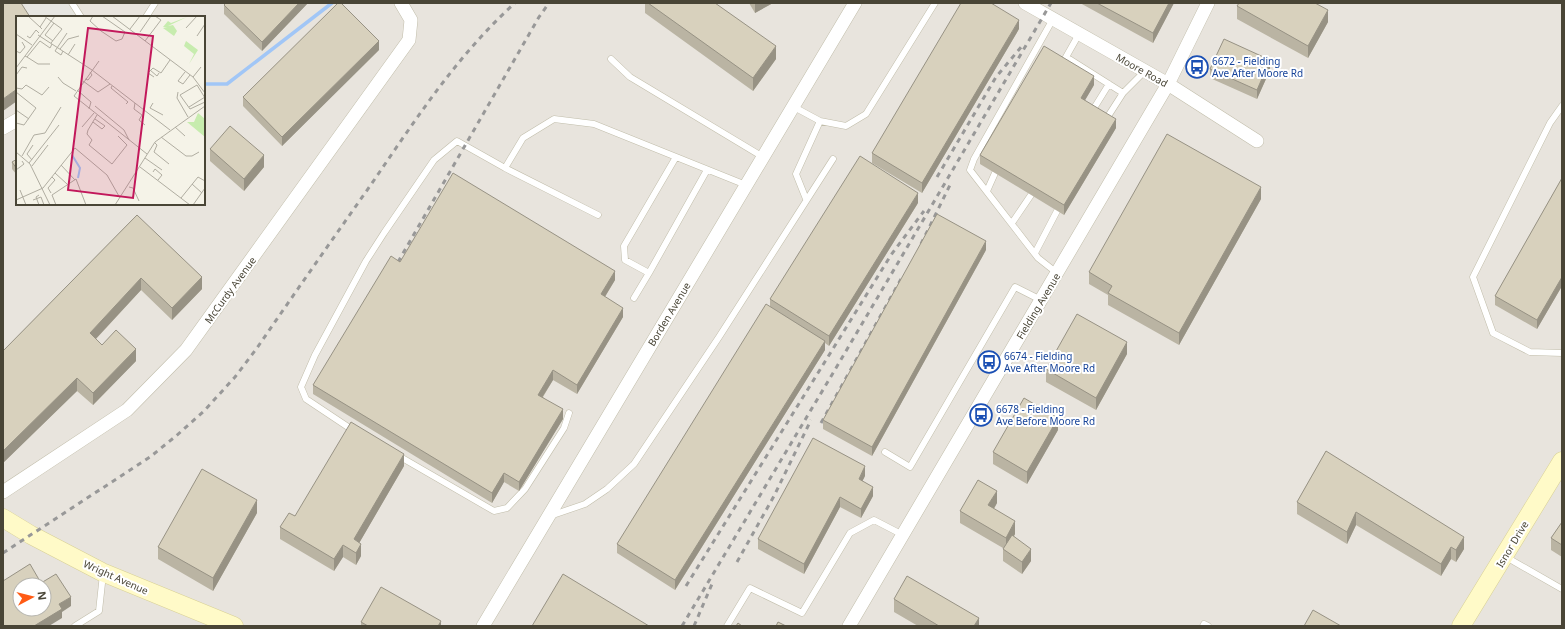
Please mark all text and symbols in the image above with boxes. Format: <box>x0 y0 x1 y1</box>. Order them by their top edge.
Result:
inset map <box>16 16 205 205</box>
street label: Moore Road <box>1114 50 1170 90</box>
bus stop icon: 6672 - Fielding Ave After Moore Rd <box>1184 54 1210 80</box>
place label: 6672 - Fielding Ave After Moore Rd <box>1212 54 1303 80</box>
street label: McCurdy Avenue <box>201 254 259 326</box>
street label: Fielding Avenue <box>1013 270 1063 342</box>
street label: Borden Avenue <box>644 279 694 349</box>
bus stop icon: 6674 - Fielding Ave After Moore Rd <box>976 349 1002 375</box>
place label: 6674 - Fielding Ave After Moore Rd <box>1004 349 1095 375</box>
bus stop icon: 6678 - Fielding Ave Before Moore Rd <box>968 402 994 428</box>
place label: 6678 - Fielding Ave Before Moore Rd <box>996 402 1095 428</box>
street label: Isnor Drive <box>1493 518 1532 570</box>
street label: Wright Avenue <box>81 556 151 598</box>
north arrow <box>12 577 52 617</box>
text: N <box>34 590 50 601</box>

